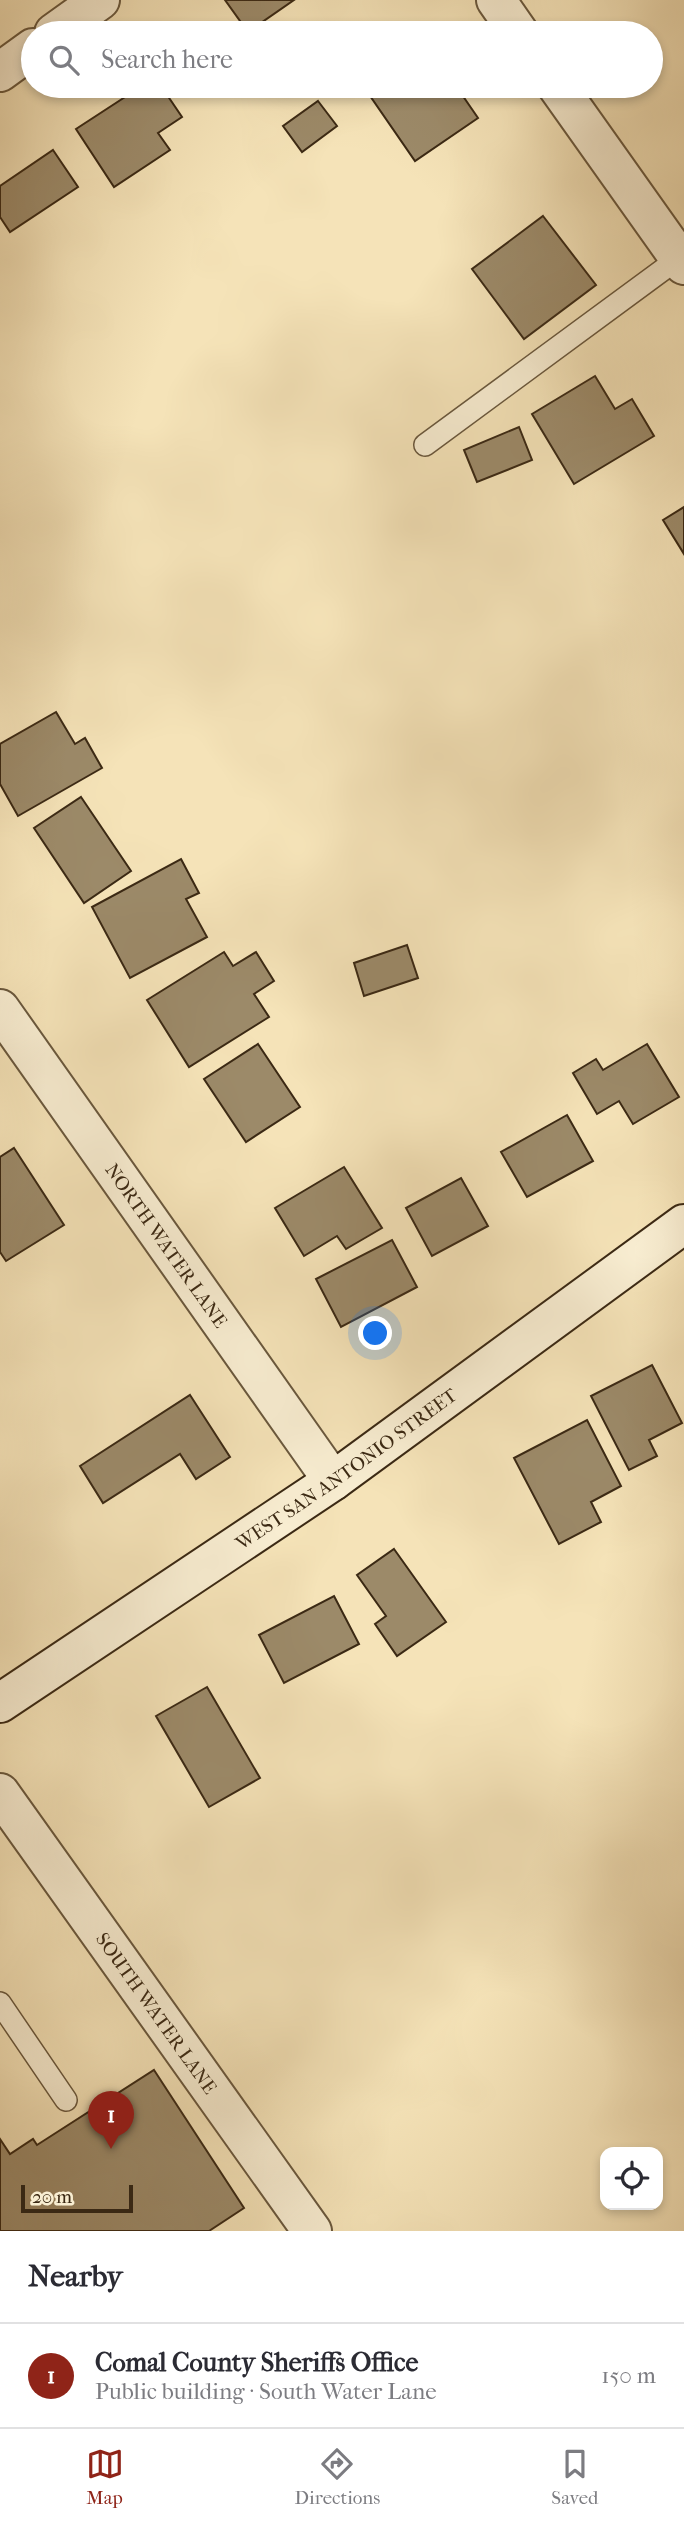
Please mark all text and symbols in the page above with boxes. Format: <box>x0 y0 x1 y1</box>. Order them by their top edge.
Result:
search box <box>21 21 663 98</box>
icon: search <box>45 41 83 79</box>
text: Search here <box>101 44 233 75</box>
street label: NORTH WATER LANE <box>100 1159 231 1332</box>
your location <box>358 1316 392 1350</box>
street label: WEST SAN ANTONIO STREET <box>231 1384 462 1555</box>
street label: SOUTH WATER LANE <box>91 1929 221 2099</box>
pin: 1 <box>88 2091 134 2149</box>
map controls <box>600 2147 663 2210</box>
button: locate <box>600 2147 663 2210</box>
scale bar <box>21 2182 133 2214</box>
text: 20 m <box>32 2186 72 2208</box>
text: Nearby <box>28 2259 123 2294</box>
text: Comal County Sheriffs Office <box>95 2347 418 2378</box>
text: 1 <box>47 2362 55 2389</box>
text: 150 m <box>601 2362 656 2389</box>
text: Public building · South Water Lane <box>95 2378 437 2405</box>
tab: Map <box>86 2445 124 2509</box>
tab: Directions <box>295 2445 380 2509</box>
tab: Saved <box>551 2445 598 2509</box>

